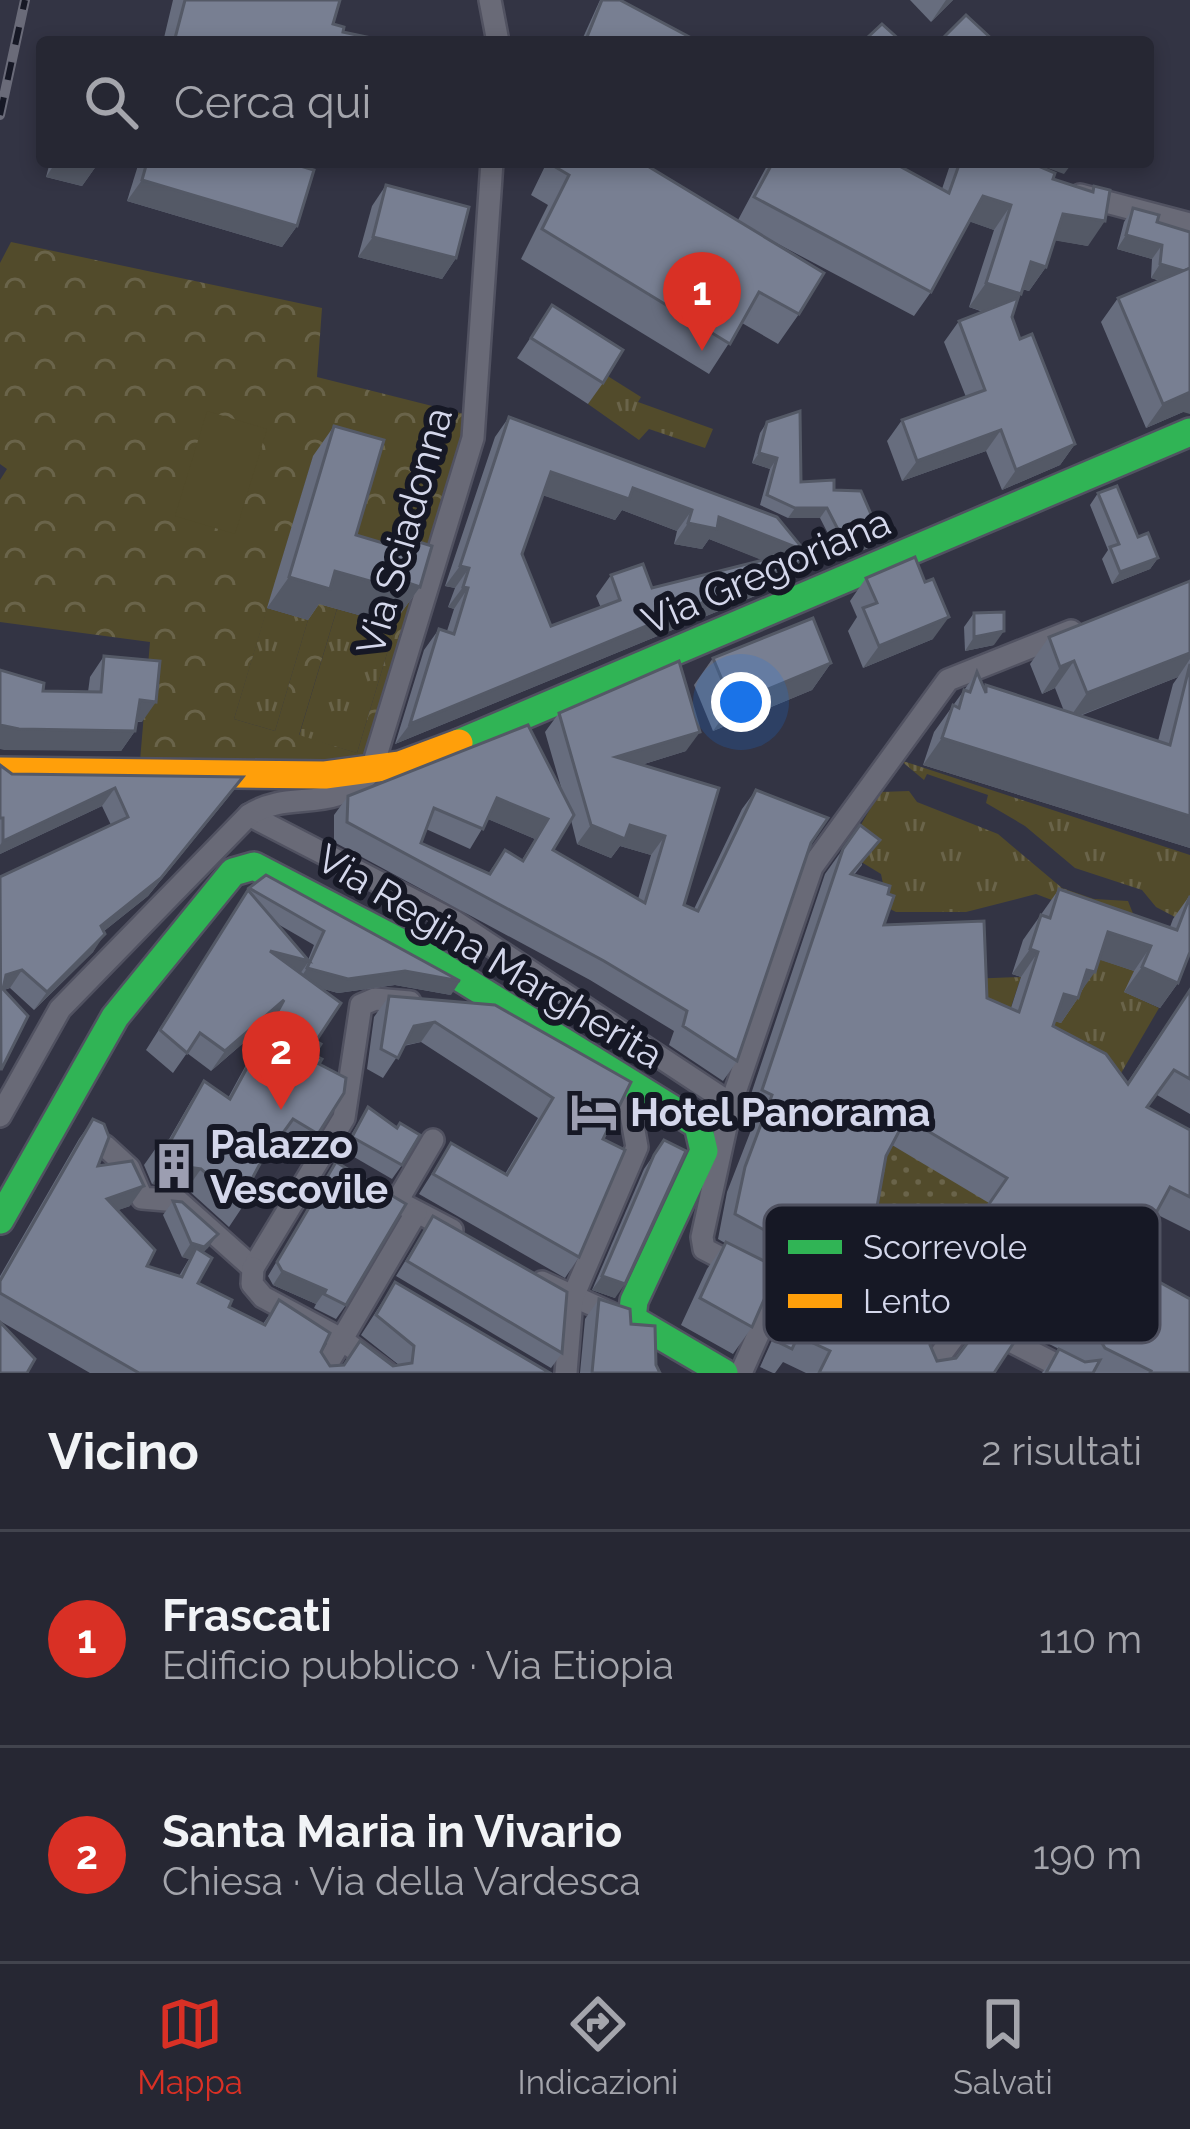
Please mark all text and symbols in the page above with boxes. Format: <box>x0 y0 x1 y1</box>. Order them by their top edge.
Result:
search box <box>36 36 1154 168</box>
icon: search <box>78 69 144 135</box>
text: Cerca qui <box>174 76 371 129</box>
pin: 1 <box>663 252 741 351</box>
street label: Via Sciadonna <box>347 402 461 660</box>
street label: Via Gregoriana <box>635 498 897 644</box>
your location <box>711 672 771 732</box>
street label: Via Regina Margherita <box>309 835 671 1077</box>
pin: 2 <box>242 1011 320 1110</box>
hotel icon: Hotel Panorama <box>569 1087 619 1137</box>
place label: Hotel Panorama <box>630 1089 930 1135</box>
place label: Palazzo Vescovile <box>210 1121 388 1212</box>
building icon: Palazzo Vescovile <box>149 1141 199 1191</box>
legend <box>764 1205 1160 1343</box>
text: Scorrevole <box>863 1228 1027 1267</box>
text: Lento <box>863 1282 951 1321</box>
text: Vicino <box>48 1421 199 1481</box>
text: 2 risultati <box>981 1428 1142 1474</box>
text: Frascati <box>162 1589 332 1642</box>
text: 1 <box>77 1616 97 1662</box>
text: 110 m <box>1039 1616 1142 1662</box>
text: Edificio pubblico · Via Etiopia <box>162 1642 674 1688</box>
text: Santa Maria in Vivario <box>162 1805 622 1858</box>
text: 2 <box>76 1832 98 1878</box>
text: 190 m <box>1033 1832 1142 1878</box>
text: Chiesa · Via della Vardesca <box>162 1858 641 1904</box>
tab: Mappa <box>137 1991 243 2102</box>
tab: Indicazioni <box>518 1991 678 2102</box>
tab: Salvati <box>953 1991 1053 2102</box>

